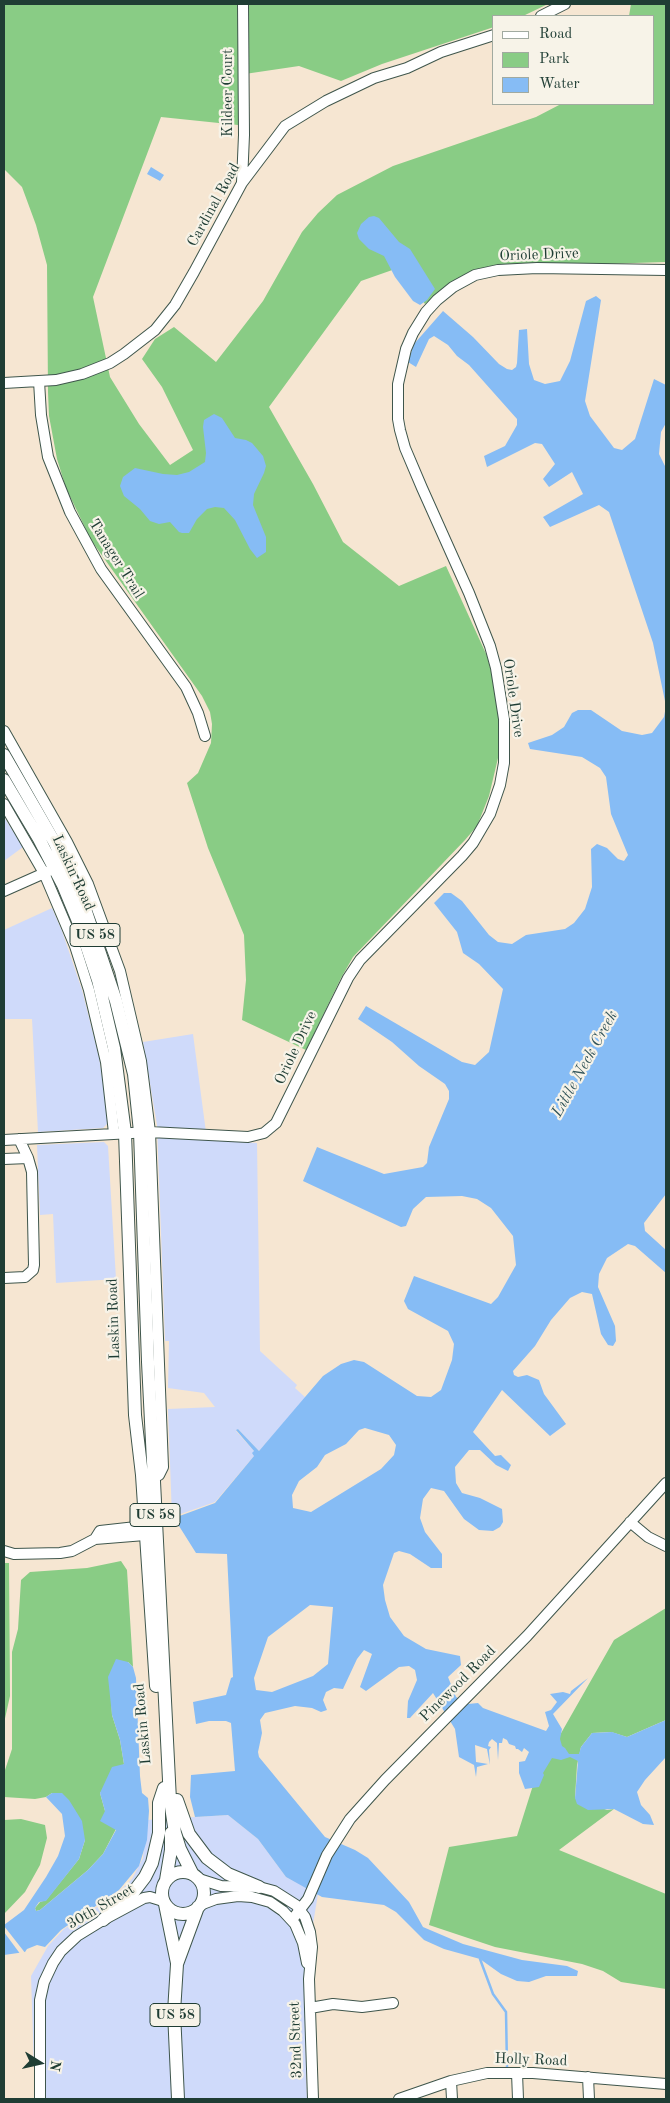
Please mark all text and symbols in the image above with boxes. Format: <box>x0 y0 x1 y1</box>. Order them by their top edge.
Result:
legend <box>492 15 655 105</box>
text: Road <box>539 27 572 42</box>
street label: Kildeer Court <box>219 49 237 137</box>
text: Park <box>539 52 570 67</box>
text: Water <box>539 77 580 92</box>
street label: Cardinal Road <box>184 160 244 250</box>
street label: Oriole Drive <box>499 245 579 265</box>
street label: Tanager Trail <box>84 516 148 602</box>
street label: Oriole Drive <box>499 657 527 739</box>
street label: Laskin Road <box>48 832 98 914</box>
road number: US 58 <box>70 924 120 946</box>
water label: Little Neck Creek <box>548 1007 622 1121</box>
street label: Oriole Drive <box>271 1008 321 1088</box>
street label: Laskin Road <box>104 1278 124 1360</box>
road number: US 58 <box>130 1504 180 1526</box>
street label: Pinewood Road <box>416 1642 500 1726</box>
street label: Laskin Road <box>130 1683 156 1765</box>
street label: 30th Street <box>64 1881 138 1933</box>
street label: 32nd Street <box>286 2001 306 2079</box>
road number: US 58 <box>150 2004 200 2026</box>
north arrow <box>15 2038 65 2088</box>
street label: Holly Road <box>494 2050 568 2070</box>
text: N <box>47 2059 63 2072</box>

